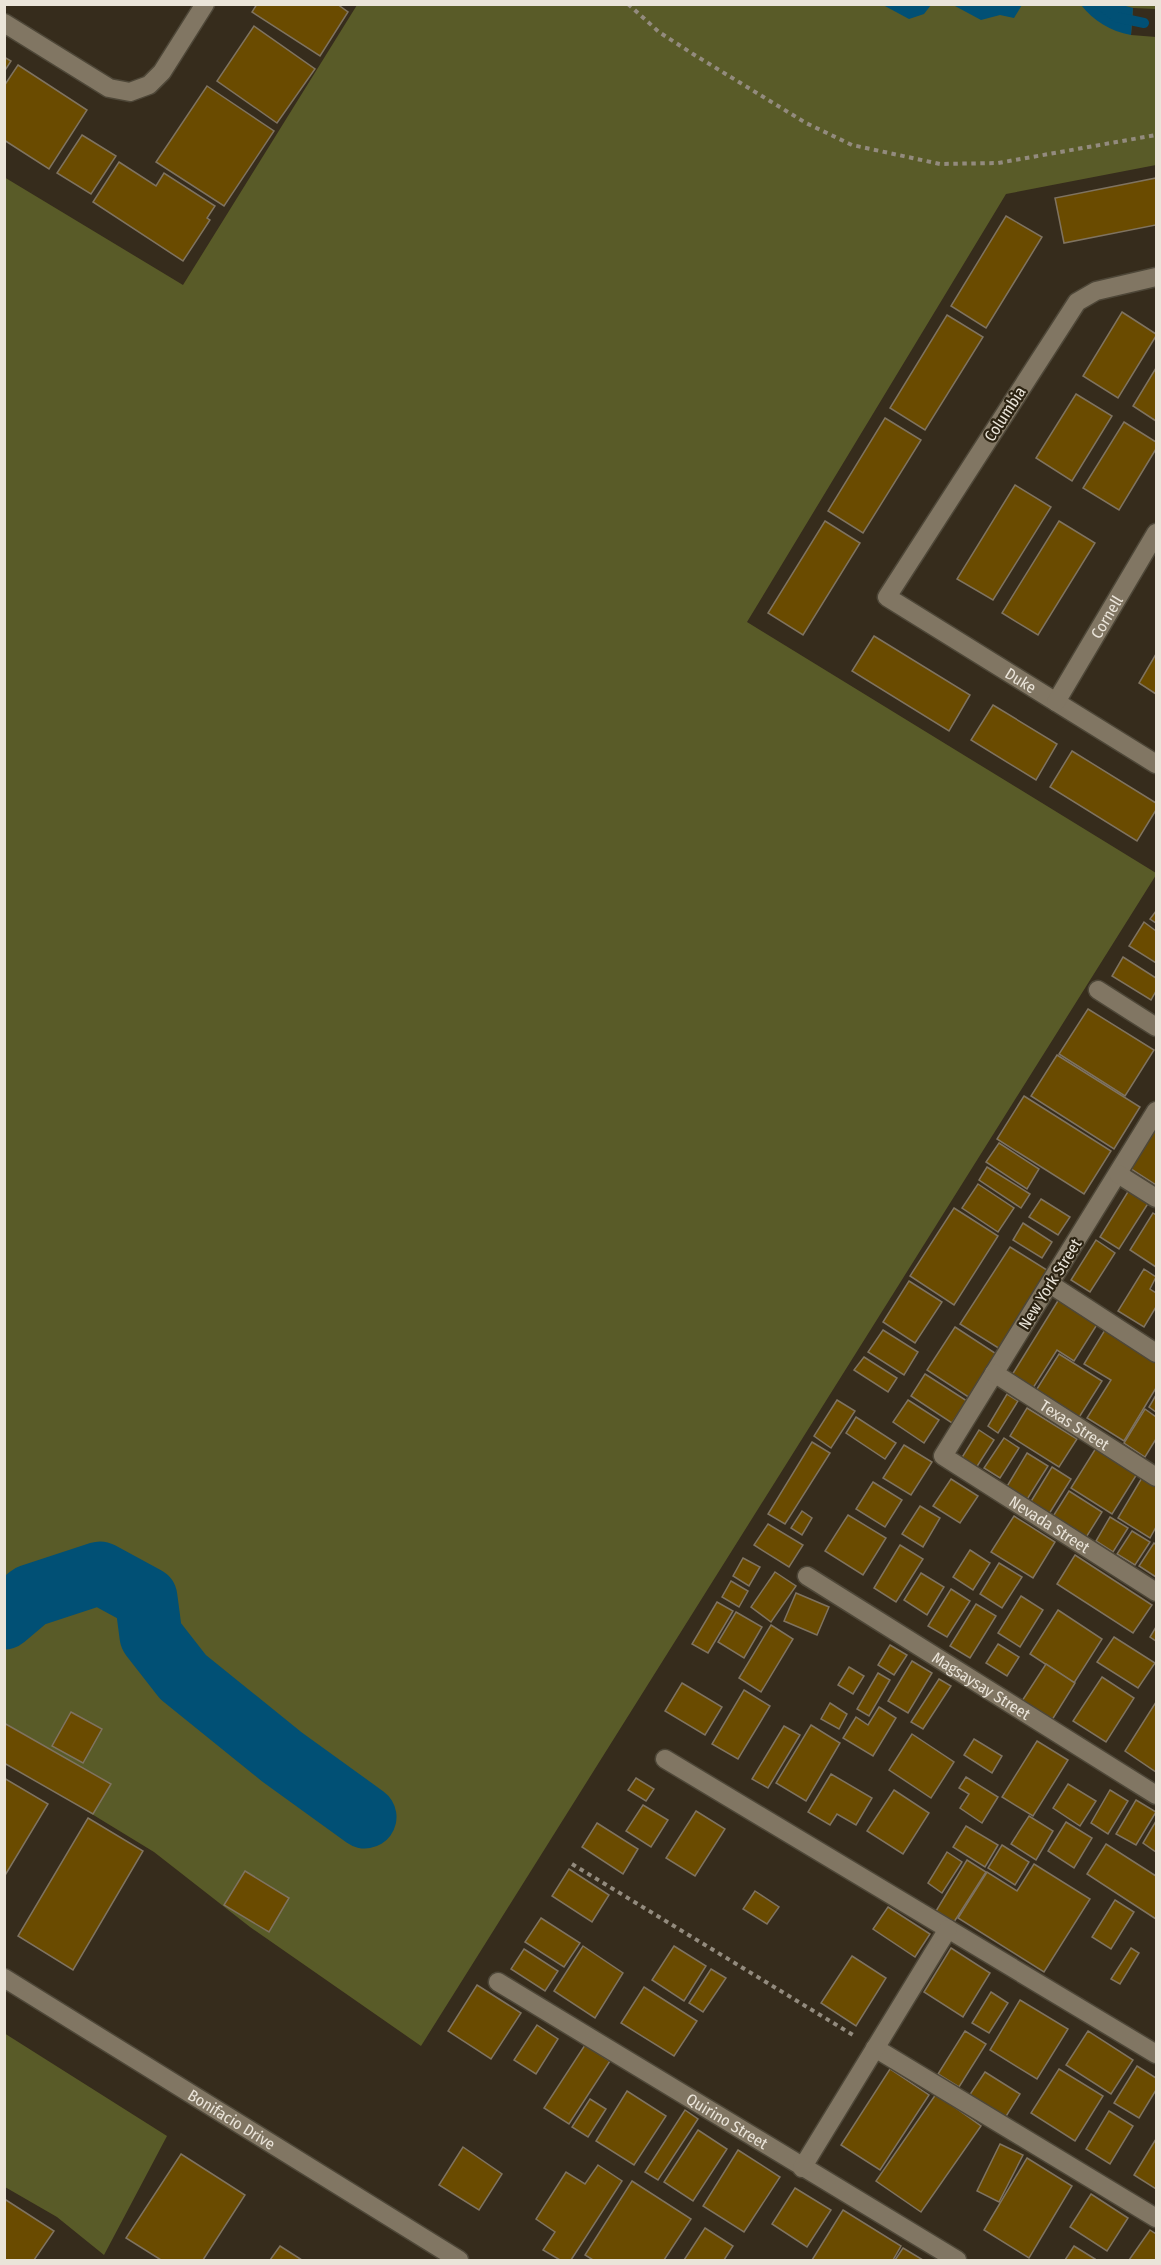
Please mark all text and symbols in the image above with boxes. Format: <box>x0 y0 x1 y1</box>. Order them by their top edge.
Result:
street label: Columbia <box>980 383 1030 445</box>
street label: Cornell <box>1086 592 1126 642</box>
street label: Duke <box>1002 663 1040 697</box>
street label: New York Street <box>1015 1234 1086 1333</box>
street label: Texas Street <box>1037 1396 1114 1455</box>
street label: Nevada Street <box>1006 1491 1094 1557</box>
street label: Magsaysay Street <box>929 1648 1035 1724</box>
street label: Bonifacio Drive <box>185 2085 279 2153</box>
street label: Quirino Street <box>683 2089 772 2153</box>

